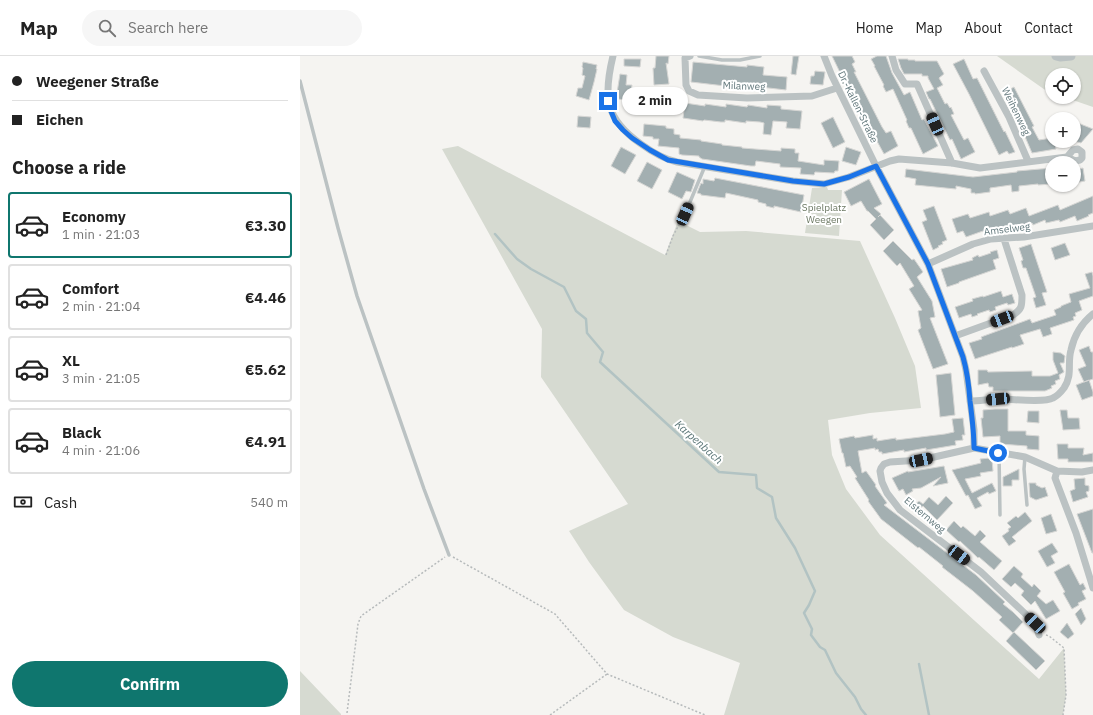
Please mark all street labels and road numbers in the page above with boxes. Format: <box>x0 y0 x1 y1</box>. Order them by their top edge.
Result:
street label: Dr.-Kallen-Straße <box>835 69 881 146</box>
street label: Milanweg <box>722 79 766 93</box>
street label: Weihenweg <box>999 85 1034 138</box>
street label: Amselweg <box>983 220 1032 238</box>
street label: Elsternweg <box>902 494 949 537</box>

